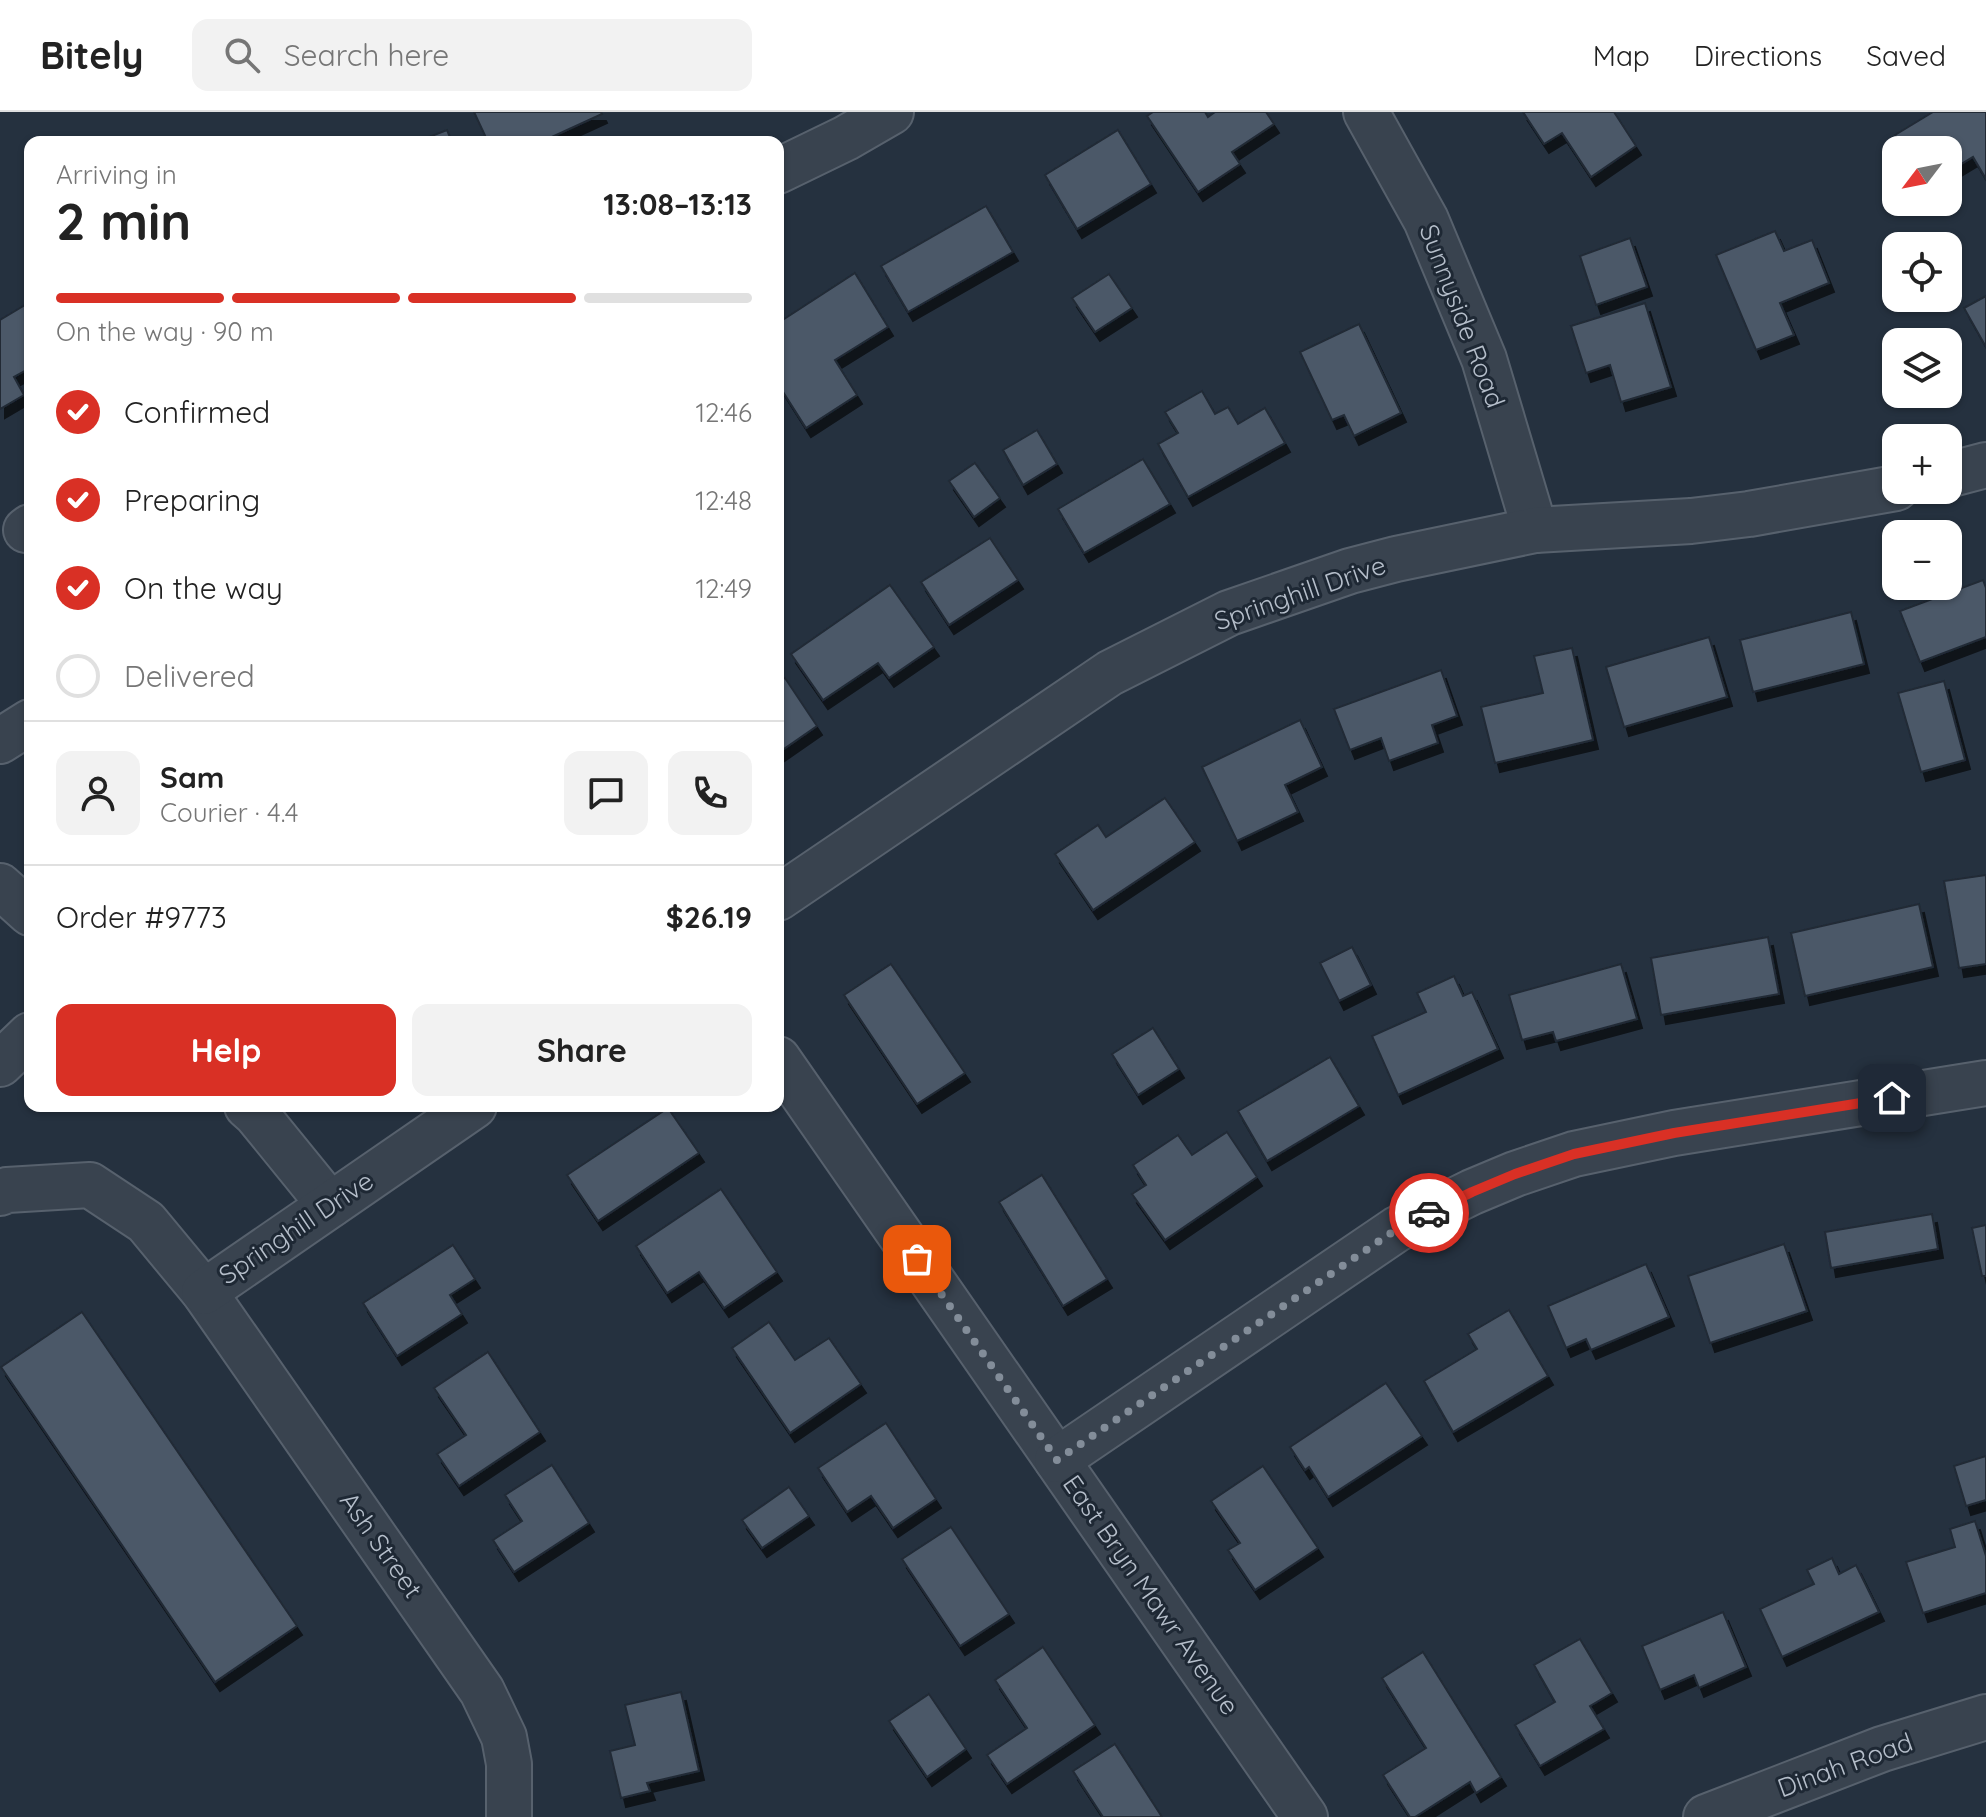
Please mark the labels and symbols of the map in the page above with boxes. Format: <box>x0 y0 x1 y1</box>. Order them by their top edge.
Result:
north arrow <box>1882 136 1962 216</box>
street label: Sunnyside Road <box>1412 220 1513 412</box>
street label: Springhill Drive <box>1210 548 1390 637</box>
pin <box>1858 1064 1926 1132</box>
street label: Springhill Drive <box>212 1164 379 1291</box>
courier <box>1389 1173 1469 1253</box>
pin <box>883 1225 951 1293</box>
street label: East Bryn Mawr Avenue <box>1056 1468 1247 1721</box>
street label: Ash Street <box>333 1485 430 1604</box>
street label: Dinah Road <box>1773 1725 1917 1804</box>

